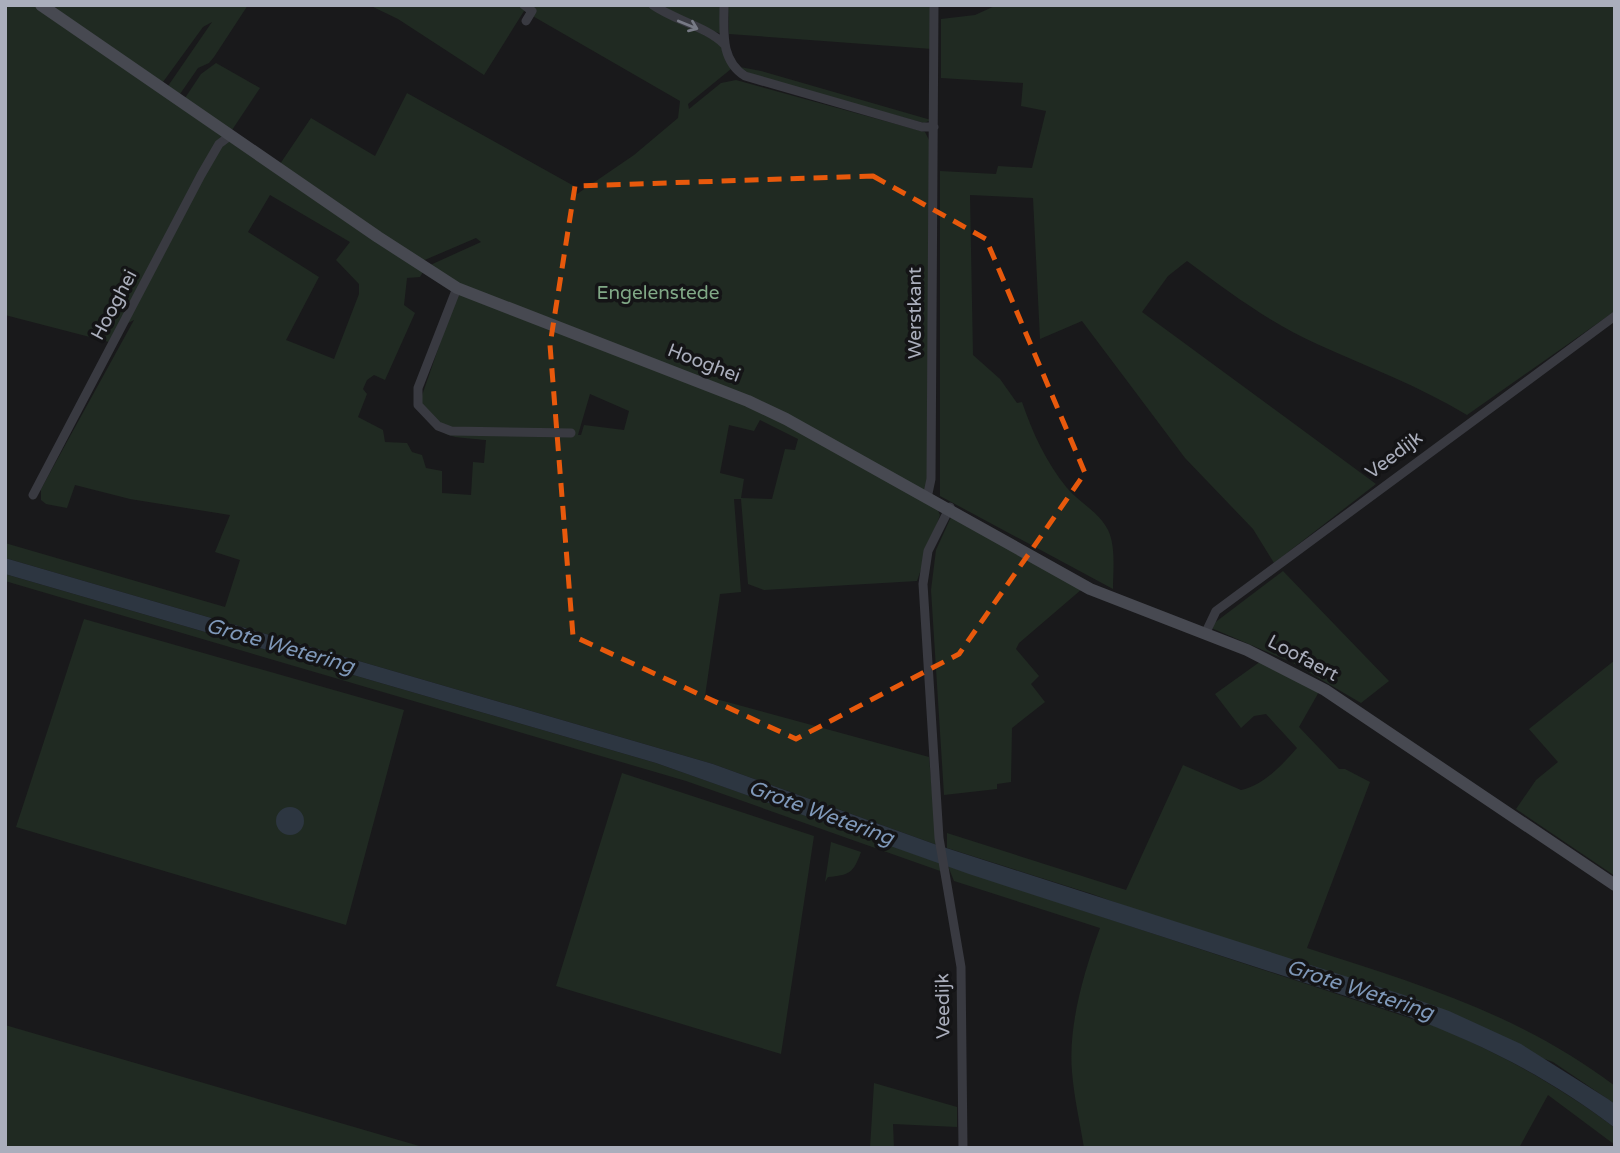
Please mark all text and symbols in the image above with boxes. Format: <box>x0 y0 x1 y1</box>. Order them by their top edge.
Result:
one-way arrow <box>677 20 698 33</box>
street label: Hooghei <box>86 266 142 344</box>
street label: Werstkant <box>904 267 926 359</box>
park label: Engelenstede <box>596 282 720 304</box>
street label: Hooghei <box>664 339 744 387</box>
street label: Veedijk <box>1361 426 1427 484</box>
water label: Grote Wetering <box>203 613 359 680</box>
street label: Loofaert <box>1264 630 1342 686</box>
water label: Grote Wetering <box>745 775 899 851</box>
water label: Grote Wetering <box>1283 955 1438 1026</box>
street label: Veedijk <box>931 973 955 1039</box>

